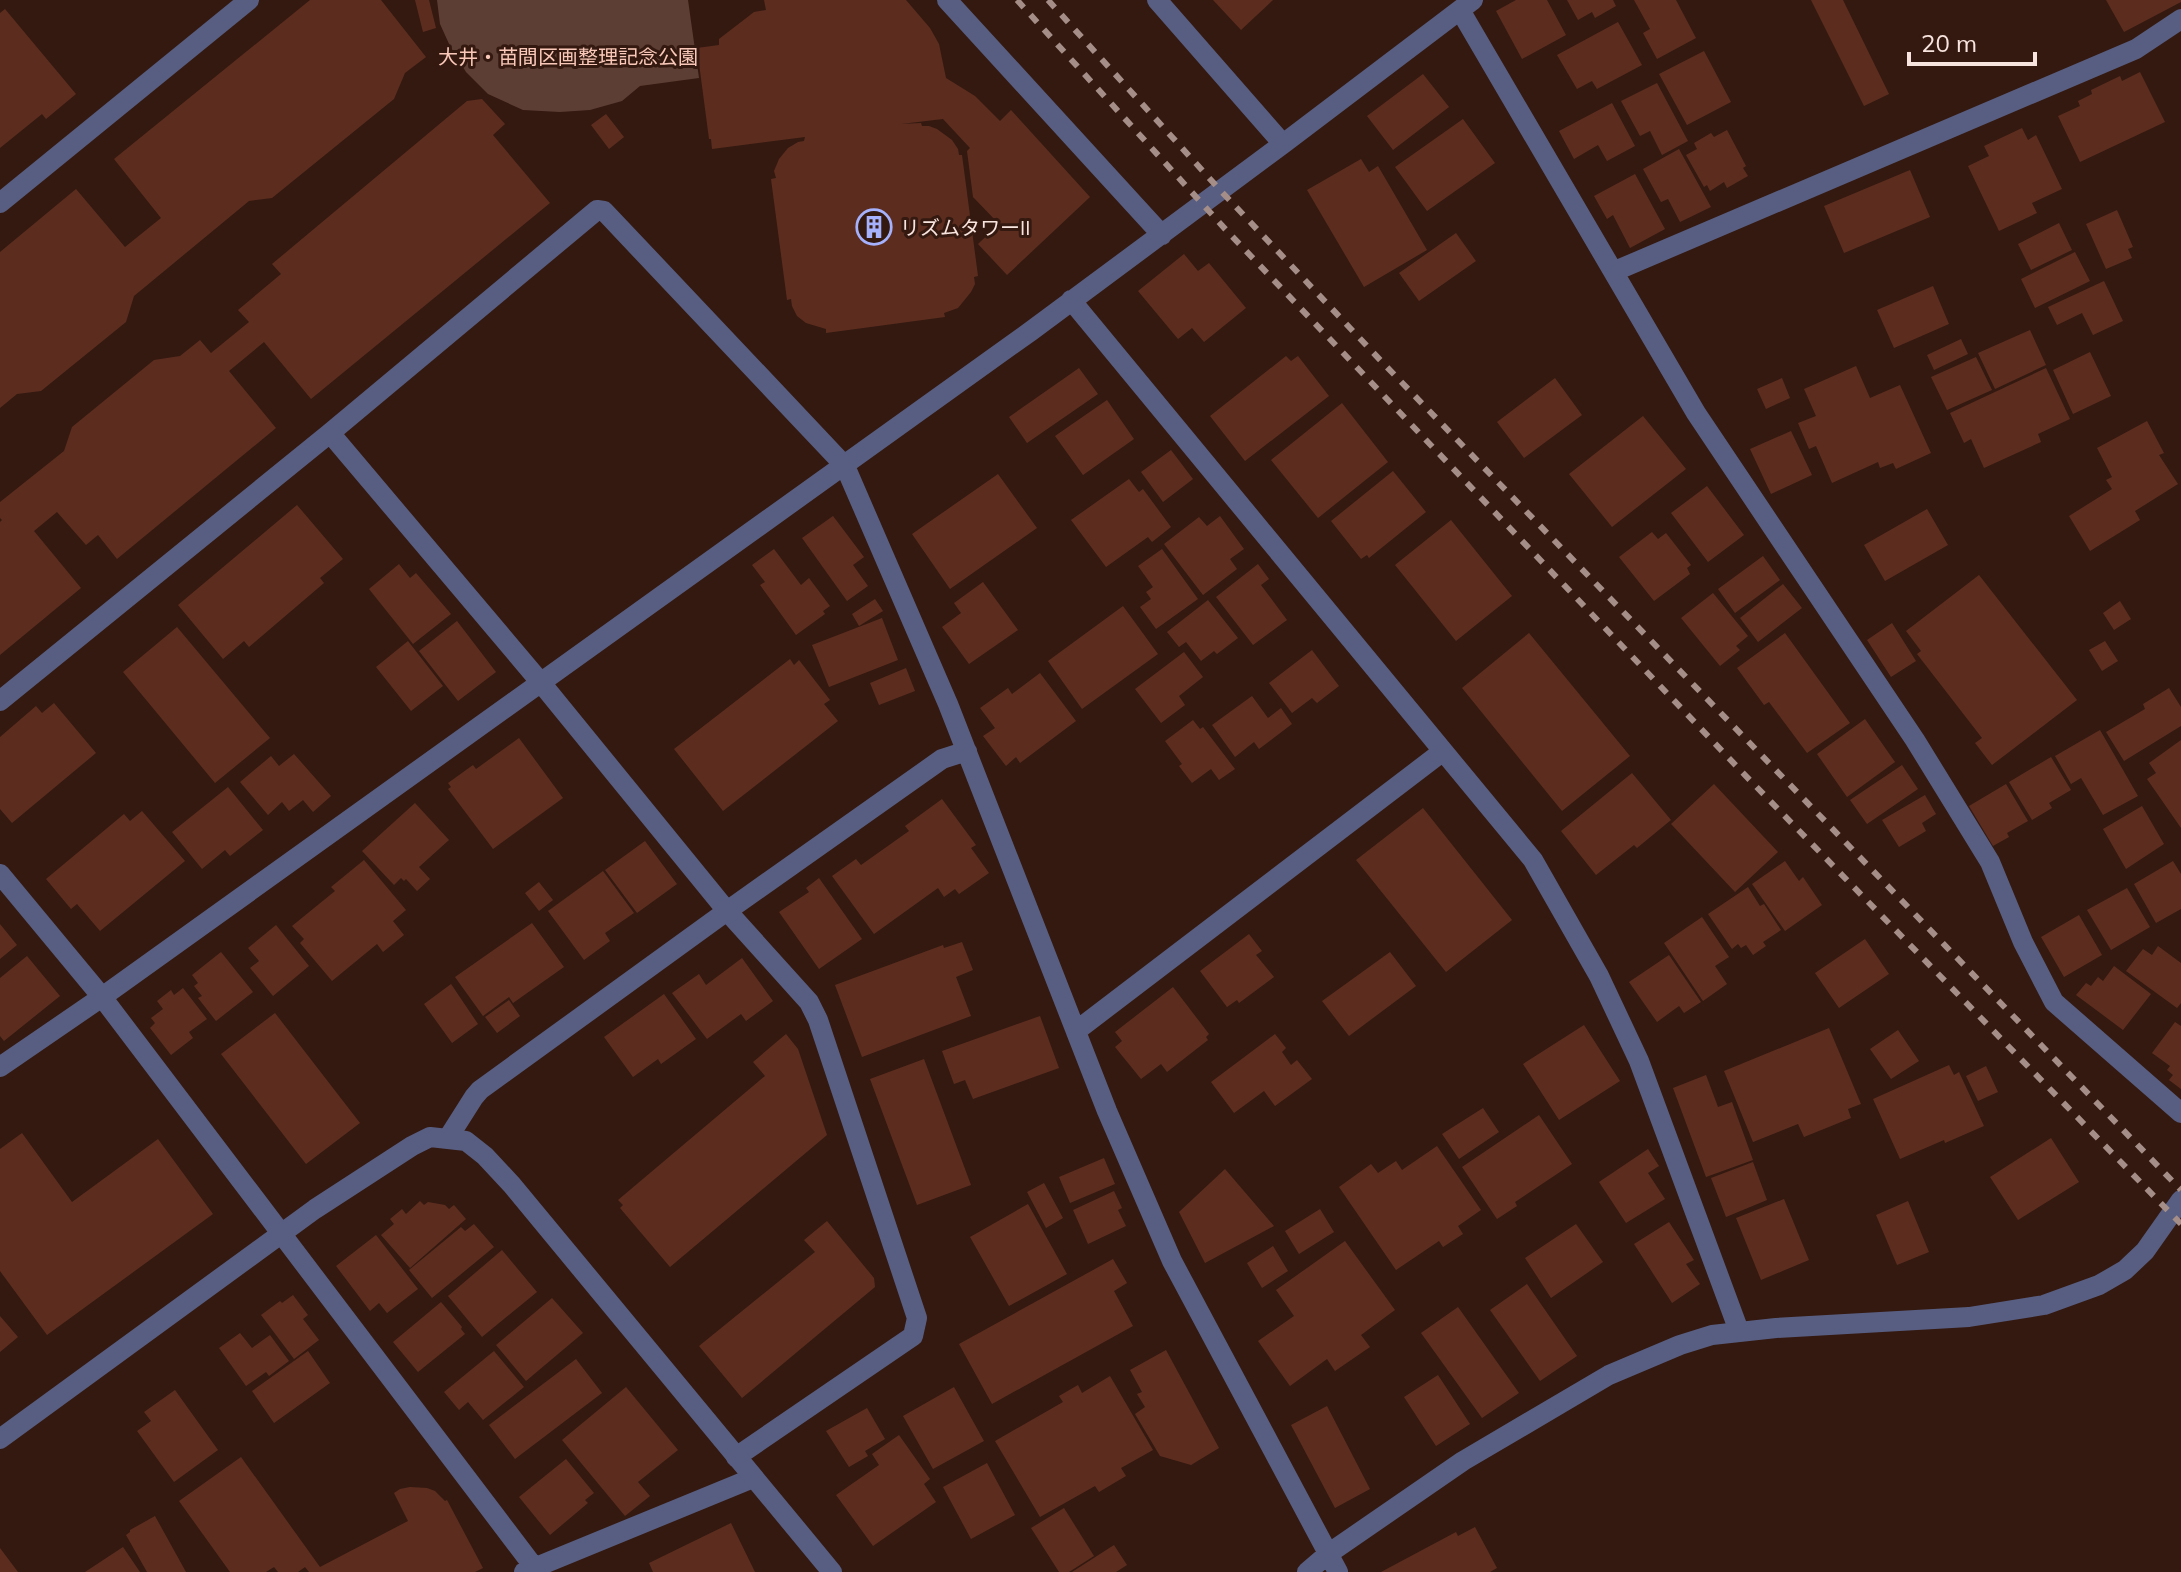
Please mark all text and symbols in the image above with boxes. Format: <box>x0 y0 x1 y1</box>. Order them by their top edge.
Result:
scale bar <box>1909 16 2035 66</box>
text: 20 m <box>1921 28 1977 58</box>
park label: 大井・苗間区画整理記念公園 <box>438 44 698 69</box>
building icon: リズムタワーII <box>855 208 893 246</box>
place label: リズムタワーII <box>900 215 1030 240</box>

